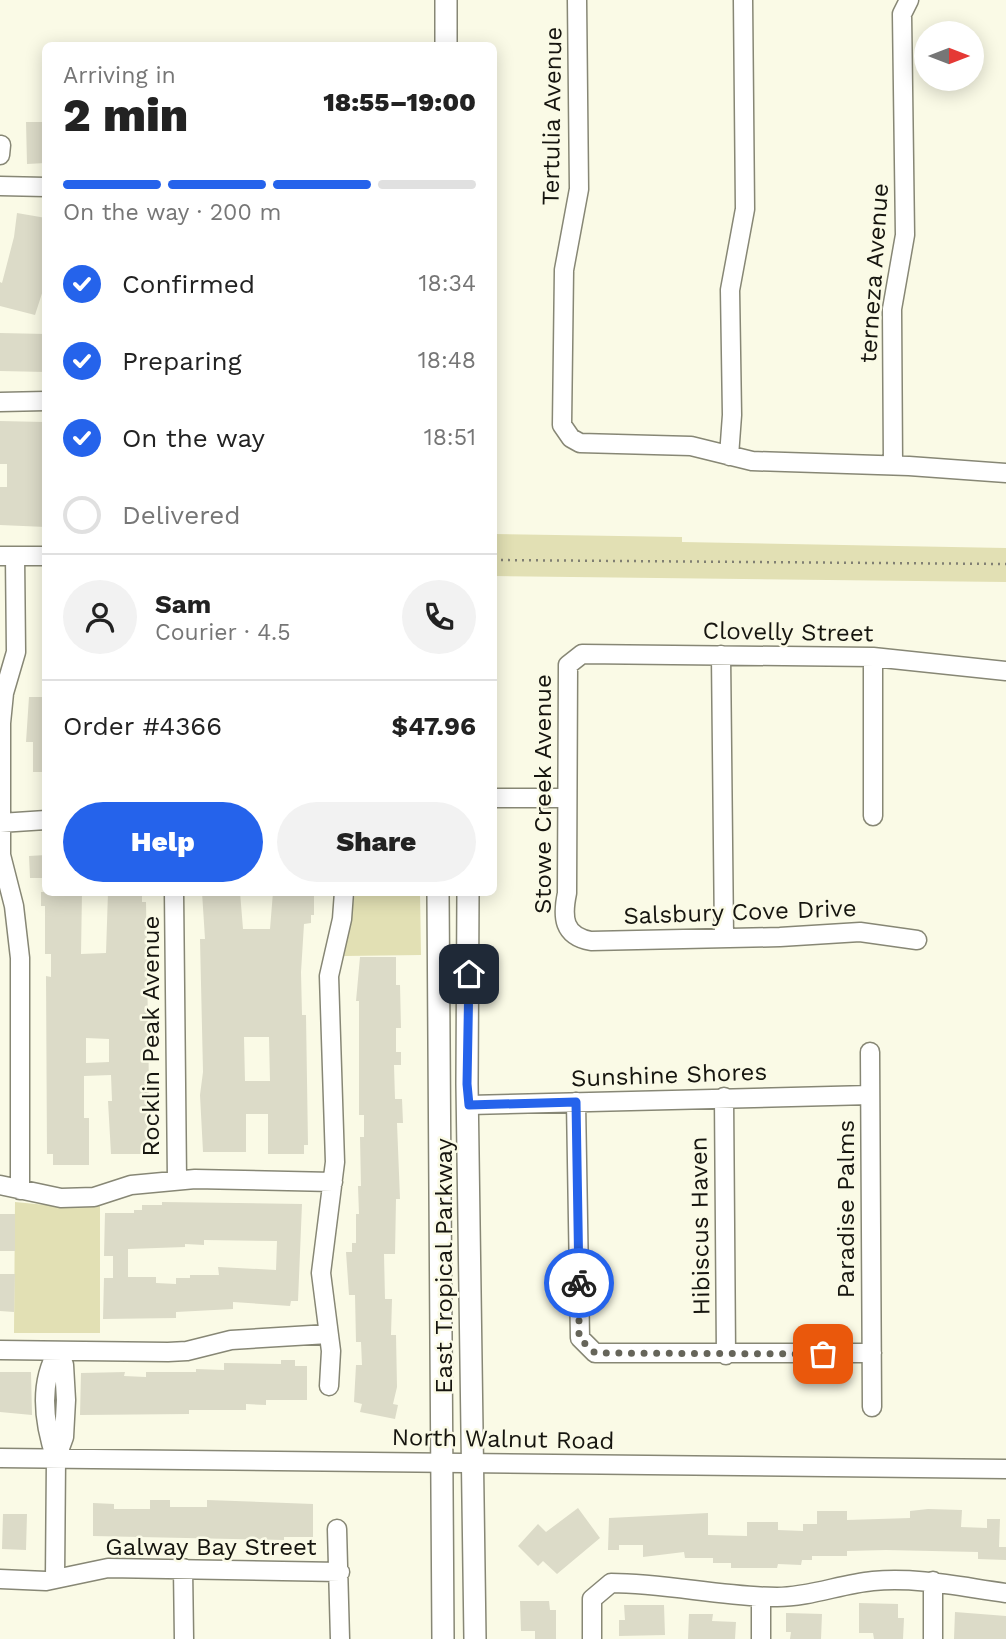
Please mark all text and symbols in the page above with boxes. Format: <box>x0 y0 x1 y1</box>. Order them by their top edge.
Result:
north arrow <box>914 21 984 91</box>
map controls <box>914 21 984 91</box>
street label: Tertulia Avenue <box>536 27 568 205</box>
text: Arriving in <box>63 62 176 89</box>
text: 18:55–19:00 <box>323 87 476 117</box>
text: 2 min <box>63 88 188 142</box>
street label: terneza Avenue <box>854 182 894 364</box>
text: On the way · 200 m <box>63 199 281 226</box>
icon: check <box>63 265 101 303</box>
text: Confirmed <box>122 269 255 299</box>
text: 18:34 <box>419 270 476 297</box>
icon: check <box>63 342 101 380</box>
text: Preparing <box>122 346 242 376</box>
text: 18:48 <box>418 347 476 374</box>
icon: check <box>63 419 101 457</box>
text: On the way <box>122 423 265 453</box>
text: 18:51 <box>424 424 476 451</box>
text: Delivered <box>122 500 241 530</box>
button: person <box>63 580 137 654</box>
button: phone <box>402 580 476 654</box>
text: Sam <box>155 589 211 619</box>
street label: Clovelly Street <box>702 617 874 647</box>
text: Courier · 4.5 <box>155 619 291 646</box>
street label: Stowe Creek Avenue <box>529 674 557 914</box>
text: Order #4366 <box>63 711 222 741</box>
text: $47.96 <box>392 711 476 741</box>
button: Help <box>63 802 263 882</box>
button: Share <box>277 802 476 882</box>
street label: Salsbury Cove Drive <box>623 894 857 930</box>
street label: Rocklin Peak Avenue <box>137 916 165 1156</box>
pin <box>439 944 499 1004</box>
icon: home <box>450 955 488 993</box>
street label: Sunshine Shores <box>570 1058 768 1092</box>
street label: Paradise Palms <box>832 1120 860 1298</box>
street label: Hibiscus Haven <box>684 1136 716 1316</box>
street label: East Tropical Parkway <box>430 1138 458 1394</box>
courier <box>544 1248 614 1318</box>
icon: bike <box>560 1264 598 1302</box>
pin <box>793 1324 853 1384</box>
icon: bag <box>804 1335 842 1373</box>
street label: North Walnut Road <box>391 1423 615 1455</box>
street label: Galway Bay Street <box>105 1533 317 1561</box>

